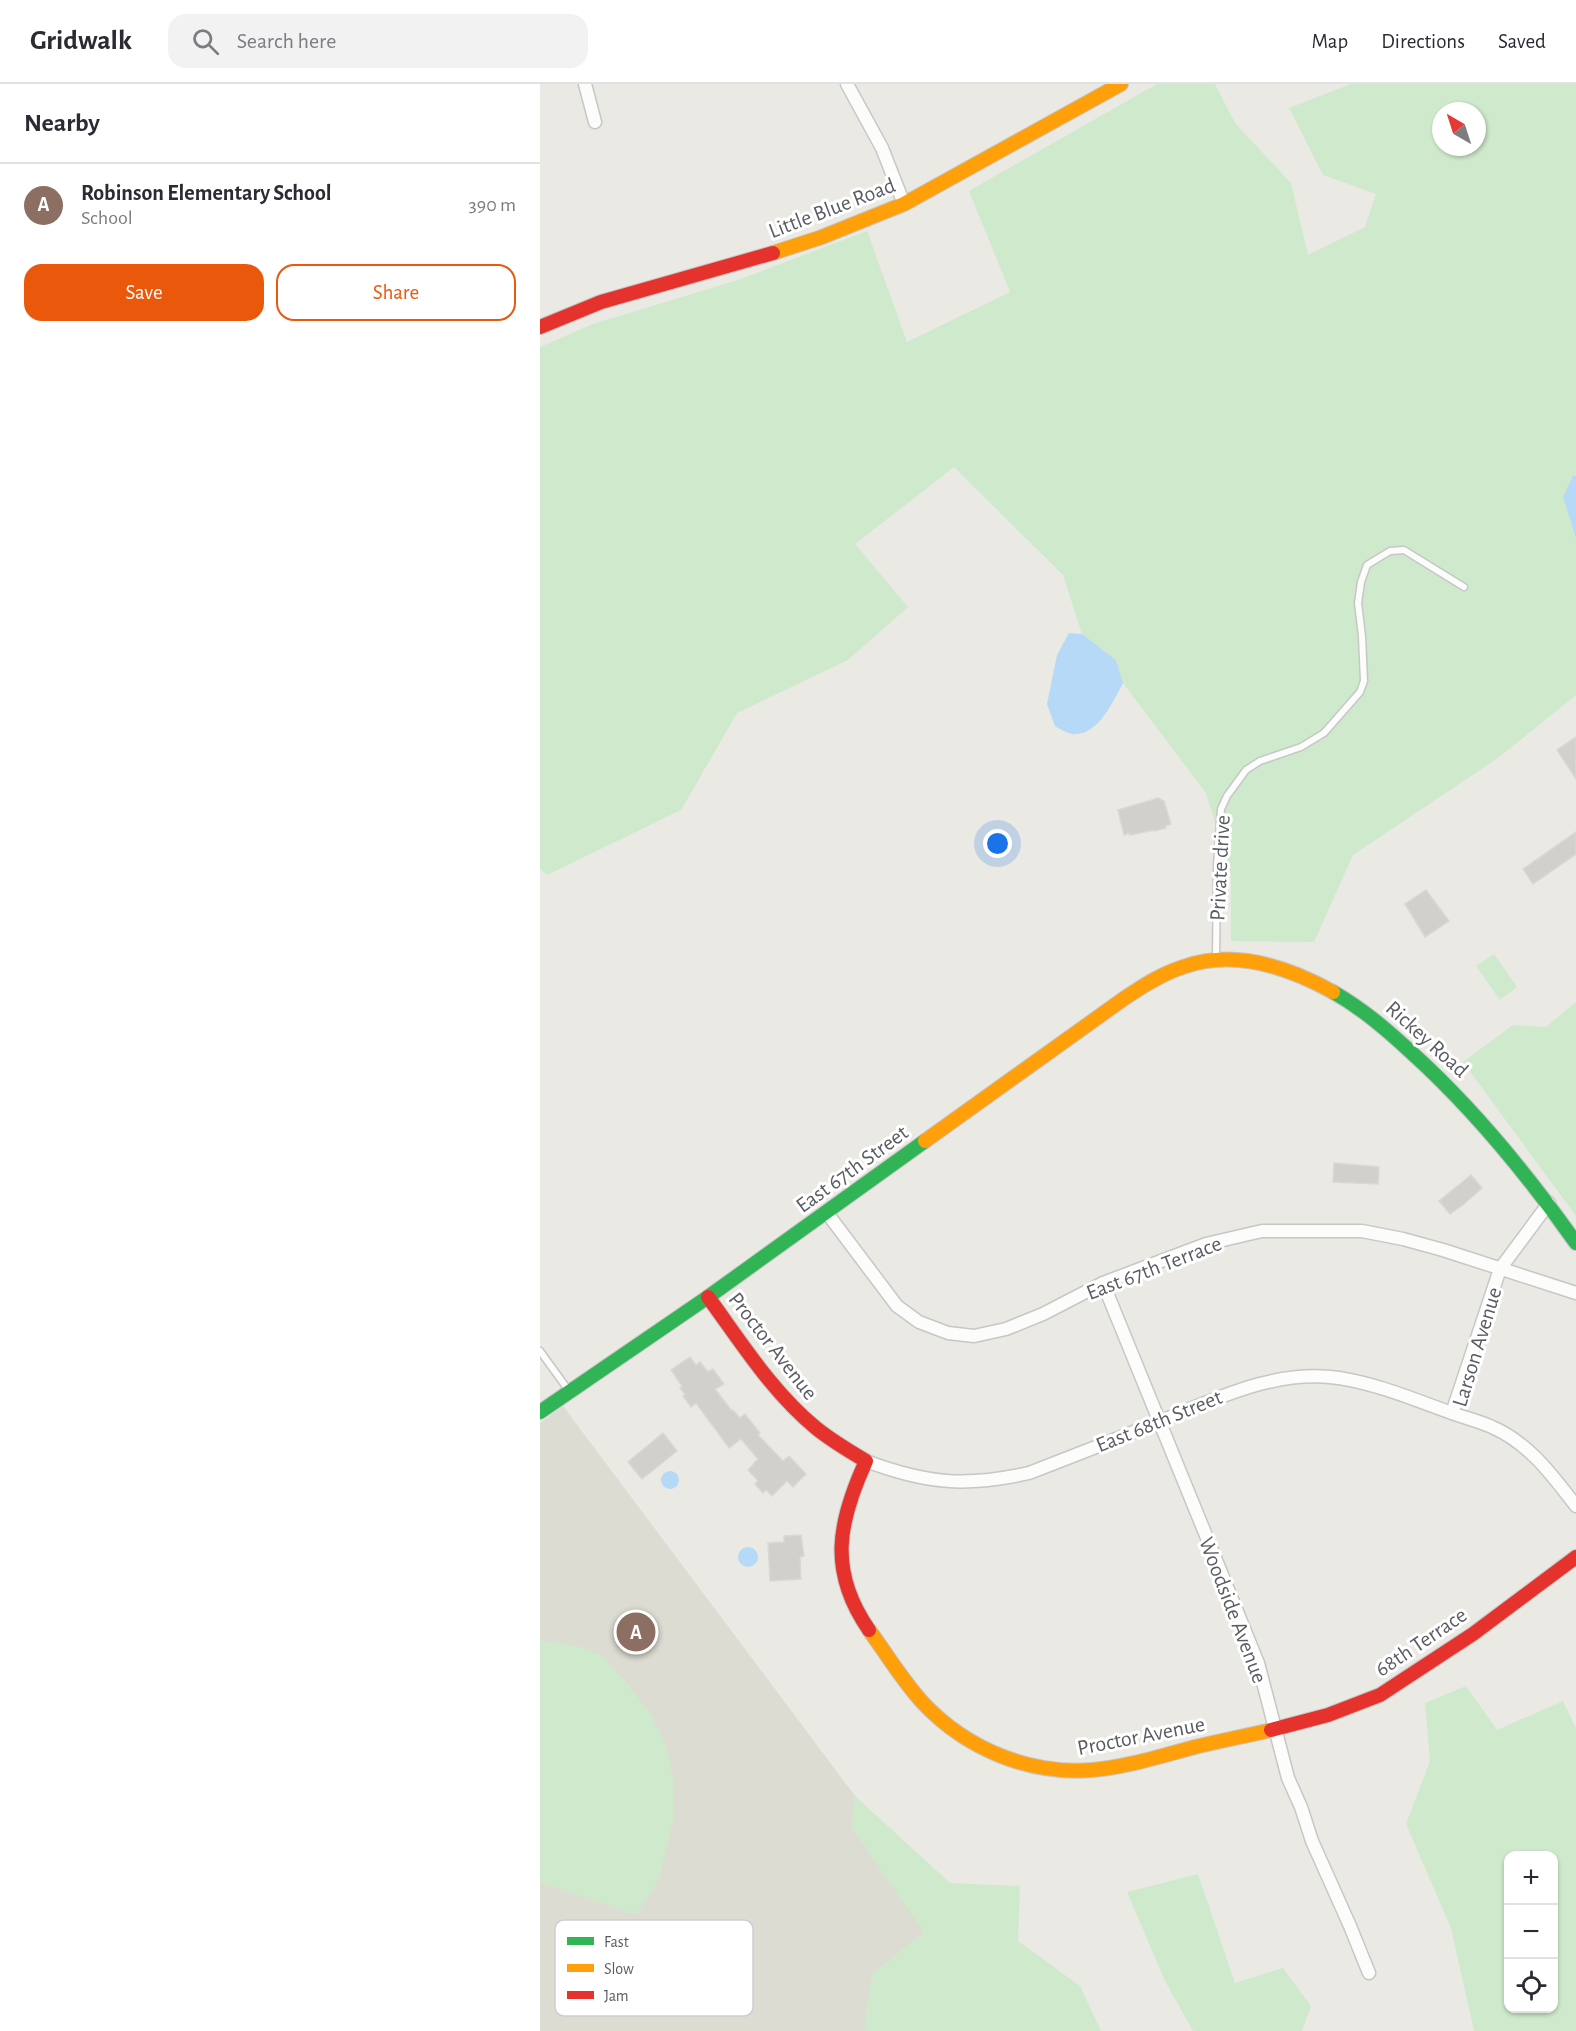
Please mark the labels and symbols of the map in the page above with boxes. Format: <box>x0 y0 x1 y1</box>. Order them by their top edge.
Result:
north arrow <box>1432 102 1486 156</box>
street label: Little Blue Road <box>766 174 898 242</box>
street label: Private drive <box>1206 814 1234 922</box>
your location <box>983 829 1012 858</box>
street label: Rickey Road <box>1382 996 1472 1082</box>
street label: East 67th Street <box>792 1121 912 1217</box>
street label: East 67th Terrace <box>1083 1232 1225 1304</box>
street label: Larson Avenue <box>1448 1284 1506 1410</box>
street label: Proctor Avenue <box>724 1288 822 1404</box>
street label: East 68th Street <box>1093 1386 1225 1456</box>
street label: Woodside Avenue <box>1195 1534 1271 1686</box>
street label: 68th Terrace <box>1371 1604 1471 1680</box>
pin: A <box>616 1610 656 1654</box>
street label: Proctor Avenue <box>1075 1713 1207 1759</box>
legend <box>555 1920 753 2016</box>
text: Fast <box>604 1934 629 1950</box>
text: Slow <box>604 1961 634 1977</box>
text: Jam <box>604 1988 629 2004</box>

